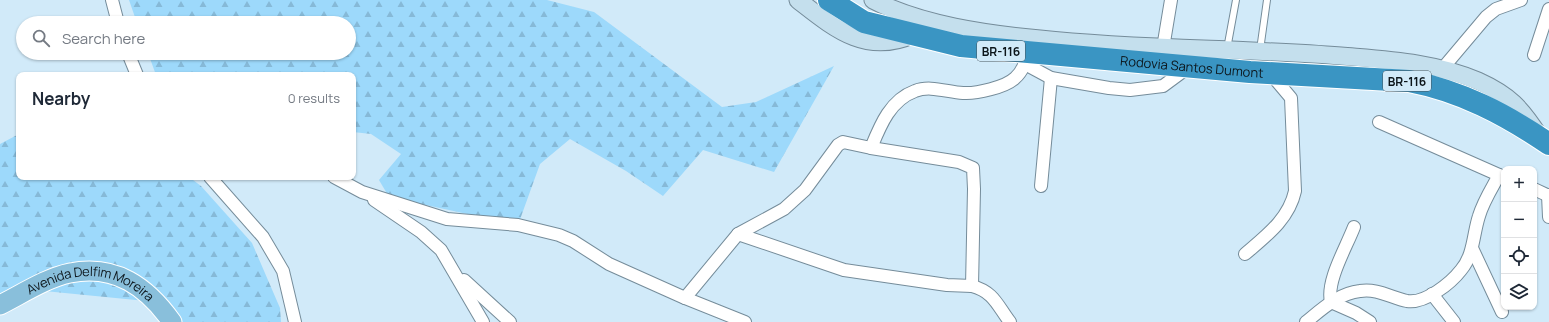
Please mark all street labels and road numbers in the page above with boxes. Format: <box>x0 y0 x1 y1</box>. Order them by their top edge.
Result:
road number: BR-116 <box>977 41 1025 61</box>
street label: Rodovia Santos Dumont <box>1119 51 1264 82</box>
road number: BR-116 <box>1383 71 1431 91</box>
street label: Avenida Delfim Moreira <box>22 287 158 309</box>

